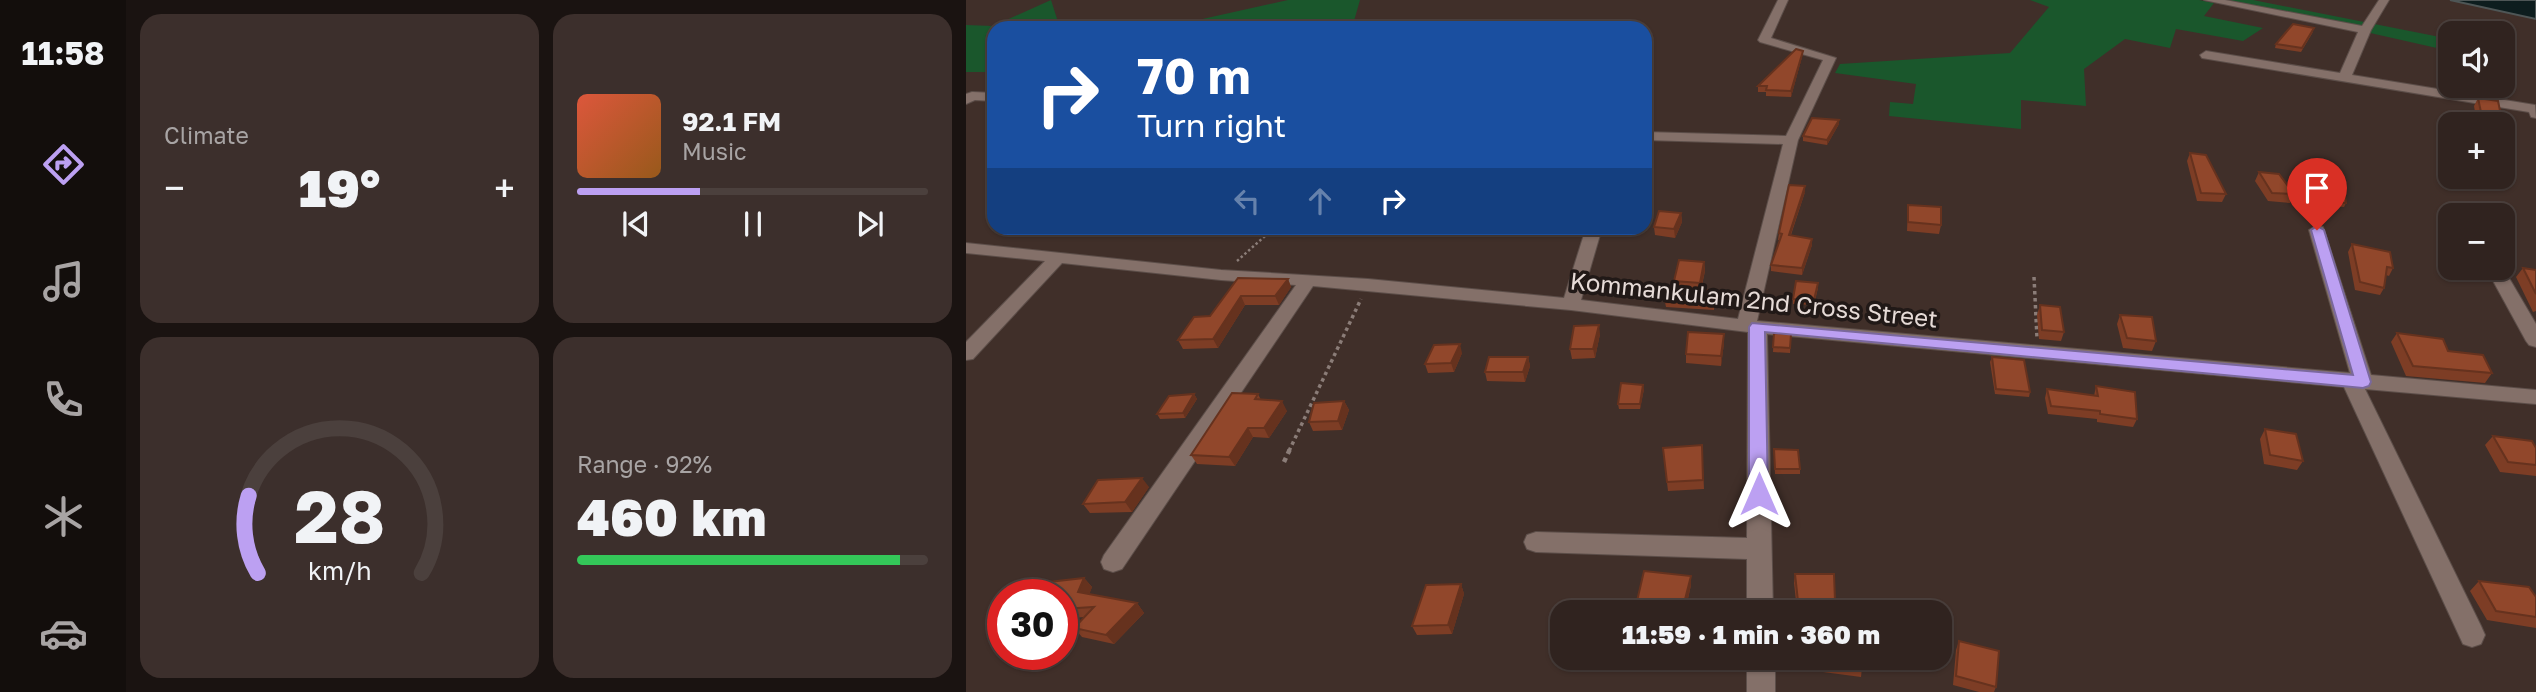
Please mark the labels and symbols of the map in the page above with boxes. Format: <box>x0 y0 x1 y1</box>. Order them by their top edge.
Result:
pin <box>2287 158 2347 230</box>
street label: Kommankulam 2nd Cross Street <box>1569 265 1939 333</box>
position arrow <box>1722 457 1796 531</box>
speed limit sign: 30 <box>987 579 1078 670</box>

